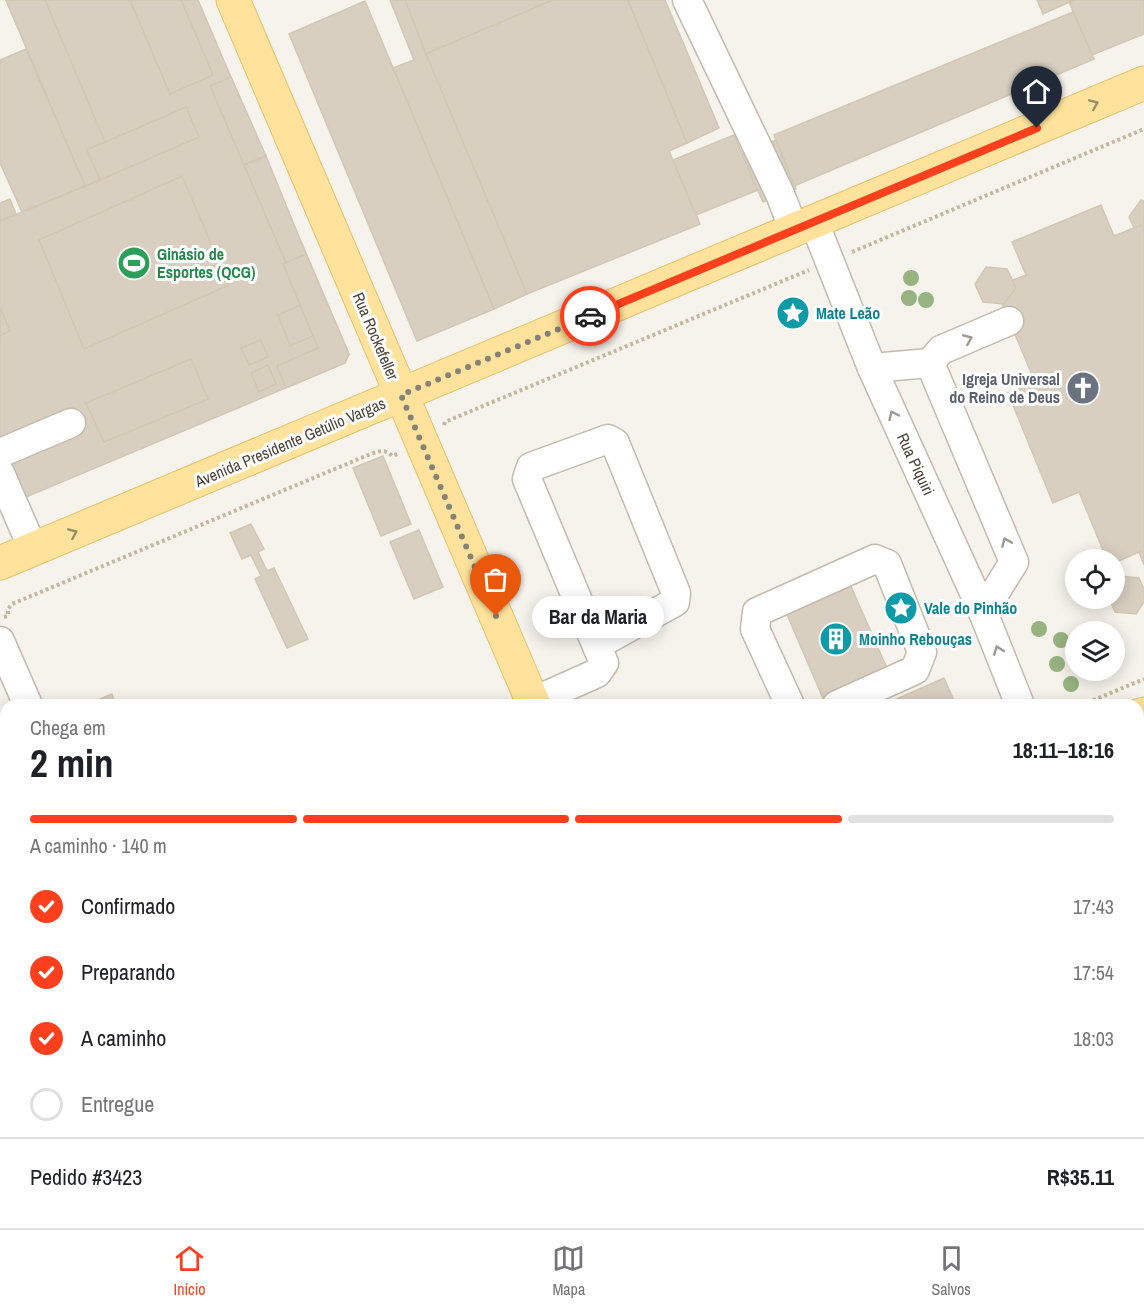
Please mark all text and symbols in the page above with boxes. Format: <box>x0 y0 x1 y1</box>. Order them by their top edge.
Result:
pin <box>1011 66 1062 128</box>
icon: home <box>1020 75 1053 108</box>
one-way arrow <box>1088 99 1099 111</box>
place label: Ginásio de Esportes (QCG) <box>157 243 255 283</box>
sports icon: Ginásio de Esportes (QCG) <box>116 245 152 281</box>
courier <box>560 286 620 346</box>
street label: Rua Rockefeller <box>348 289 405 384</box>
place icon: Mate Leão <box>775 295 811 331</box>
icon: car <box>574 300 607 333</box>
place label: Mate Leão <box>816 302 880 324</box>
one-way arrow <box>961 334 972 346</box>
place label: Igreja Universal do Reino de Deus <box>949 368 1060 408</box>
church icon: Igreja Universal do Reino de Deus <box>1065 370 1101 406</box>
street label: Avenida Presidente Getúlio Vargas <box>190 392 389 493</box>
one-way arrow <box>889 410 901 421</box>
street label: Rua Piquiri <box>892 429 940 499</box>
one-way arrow <box>67 528 78 540</box>
one-way arrow <box>1001 538 1013 549</box>
map controls <box>1065 549 1125 681</box>
button: locate <box>1065 549 1125 609</box>
pin <box>470 554 521 616</box>
icon: bag <box>479 563 512 596</box>
place icon: Vale do Pinhão <box>883 590 919 626</box>
callout: Bar da Maria <box>532 595 664 637</box>
place label: Vale do Pinhão <box>924 597 1017 619</box>
text: Bar da Maria <box>549 603 647 630</box>
building icon: Moinho Rebouças <box>818 621 854 657</box>
button: layers <box>1065 621 1125 681</box>
place label: Moinho Rebouças <box>859 628 972 650</box>
one-way arrow <box>993 646 1006 656</box>
text: Chega em <box>30 714 106 741</box>
text: 18:11–18:16 <box>1013 735 1114 765</box>
text: 2 min <box>30 737 114 789</box>
text: A caminho · 140 m <box>30 832 167 859</box>
icon: check <box>30 890 63 923</box>
text: Confirmado <box>81 891 175 921</box>
text: 17:43 <box>1073 893 1114 920</box>
icon: check <box>30 956 63 989</box>
text: Preparando <box>81 957 175 987</box>
text: 17:54 <box>1073 959 1114 986</box>
icon: check <box>30 1022 63 1055</box>
text: A caminho <box>81 1023 166 1053</box>
text: 18:03 <box>1073 1025 1114 1052</box>
text: Entregue <box>81 1089 154 1119</box>
text: Pedido #3423 <box>30 1162 142 1192</box>
text: R$35.11 <box>1047 1162 1114 1192</box>
tab: Início <box>173 1242 206 1300</box>
tab: Mapa <box>552 1242 585 1300</box>
tab: Salvos <box>932 1242 971 1300</box>

